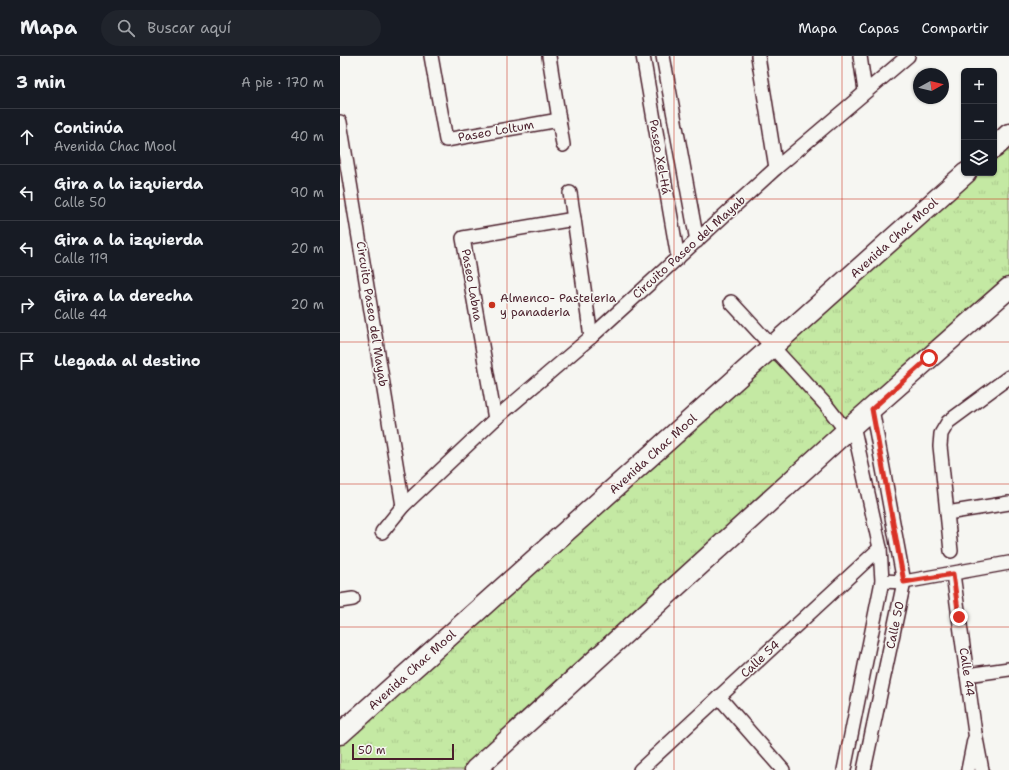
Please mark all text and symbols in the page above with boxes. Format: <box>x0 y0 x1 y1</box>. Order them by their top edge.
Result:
search box <box>101 10 381 46</box>
text: Mapa <box>20 15 77 40</box>
icon: search <box>115 17 137 39</box>
text: Buscar aquí <box>147 18 231 38</box>
text: Mapa <box>798 19 837 37</box>
text: Capas <box>859 19 900 37</box>
text: Compartir <box>922 19 989 37</box>
north arrow <box>913 68 949 104</box>
map controls <box>961 68 997 176</box>
button: + <box>961 68 997 104</box>
text: 3 min <box>16 71 66 93</box>
text: A pie · 170 m <box>241 74 324 91</box>
button: − <box>961 104 997 140</box>
street label: Paseo Loltum <box>457 116 535 146</box>
text: Continúa <box>54 118 123 138</box>
street label: Paseo Xel-Há <box>646 118 675 196</box>
icon: ahead <box>16 126 38 148</box>
text: 40 m <box>290 128 324 145</box>
text: Avenida Chac Mool <box>54 138 176 155</box>
button: layers <box>961 140 997 176</box>
text: Gira a la izquierda <box>54 174 203 194</box>
icon: left <box>16 182 38 204</box>
text: 90 m <box>290 184 324 201</box>
street label: Circuito Paseo del Mayab <box>629 192 749 302</box>
text: Calle 50 <box>54 194 106 211</box>
street label: Avenida Chac Mool <box>847 194 942 282</box>
text: Gira a la izquierda <box>54 230 203 250</box>
icon: left <box>16 238 38 260</box>
text: 20 m <box>291 240 324 257</box>
street label: Circuito Paseo del Mayab <box>353 240 391 388</box>
street label: Paseo Labna <box>458 248 486 323</box>
text: Calle 119 <box>54 250 108 267</box>
text: Gira a la derecha <box>54 286 193 306</box>
place label: Almenco- Pasteleria y panaderia <box>500 290 617 320</box>
icon: right <box>16 294 38 316</box>
text: 20 m <box>291 296 324 313</box>
marker: Almenco- Pasteleria y panaderia <box>487 300 497 310</box>
text: Calle 44 <box>54 306 107 323</box>
route start <box>920 349 938 367</box>
icon: arrive <box>16 350 38 372</box>
text: Llegada al destino <box>54 351 201 371</box>
street label: Avenida Chac Mool <box>606 410 701 498</box>
street label: Calle 50 <box>882 600 908 650</box>
route end <box>950 608 968 626</box>
street label: Avenida Chac Mool <box>365 626 460 714</box>
street label: Calle 54 <box>737 637 783 681</box>
street label: Calle 44 <box>956 647 978 697</box>
scale bar <box>352 742 454 761</box>
text: 50 m <box>358 743 386 758</box>

